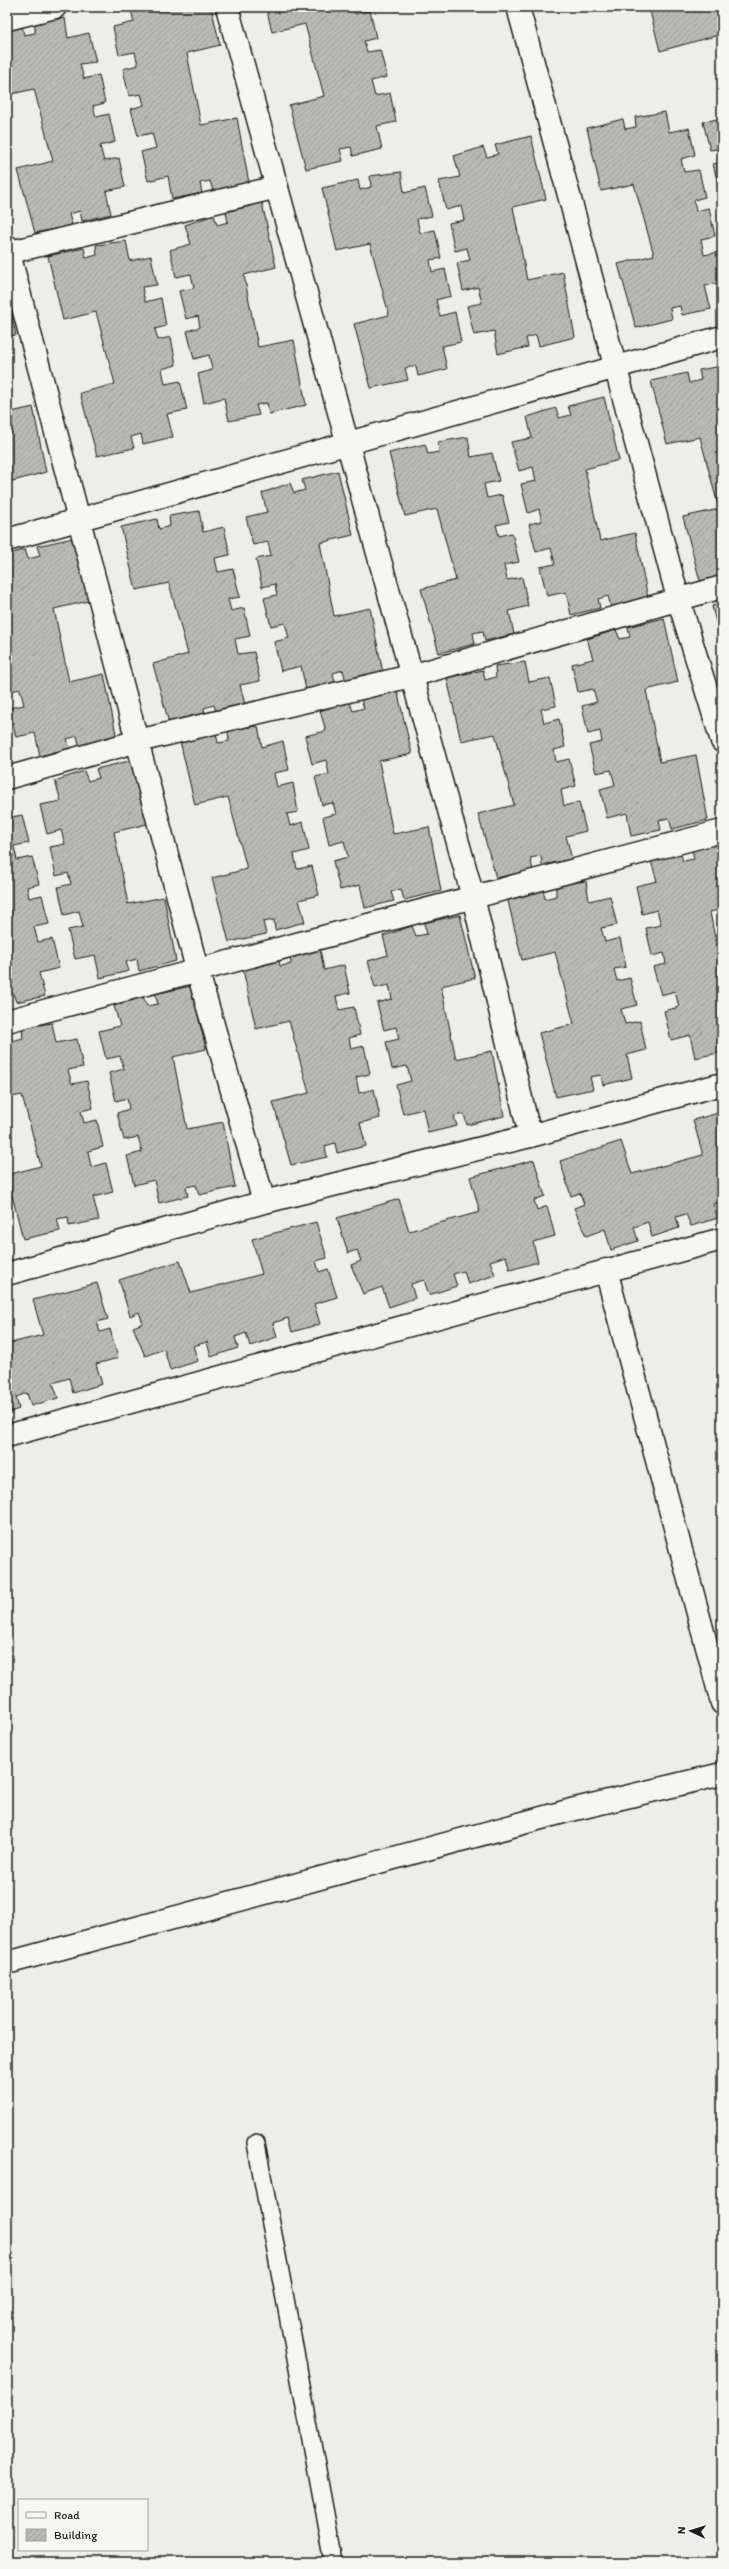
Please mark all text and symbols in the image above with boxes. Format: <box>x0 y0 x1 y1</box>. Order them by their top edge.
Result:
legend <box>18 2499 148 2551</box>
text: Road <box>54 2508 80 2522</box>
north arrow <box>671 2511 711 2551</box>
text: N <box>675 2526 688 2535</box>
text: Building <box>54 2528 98 2542</box>

